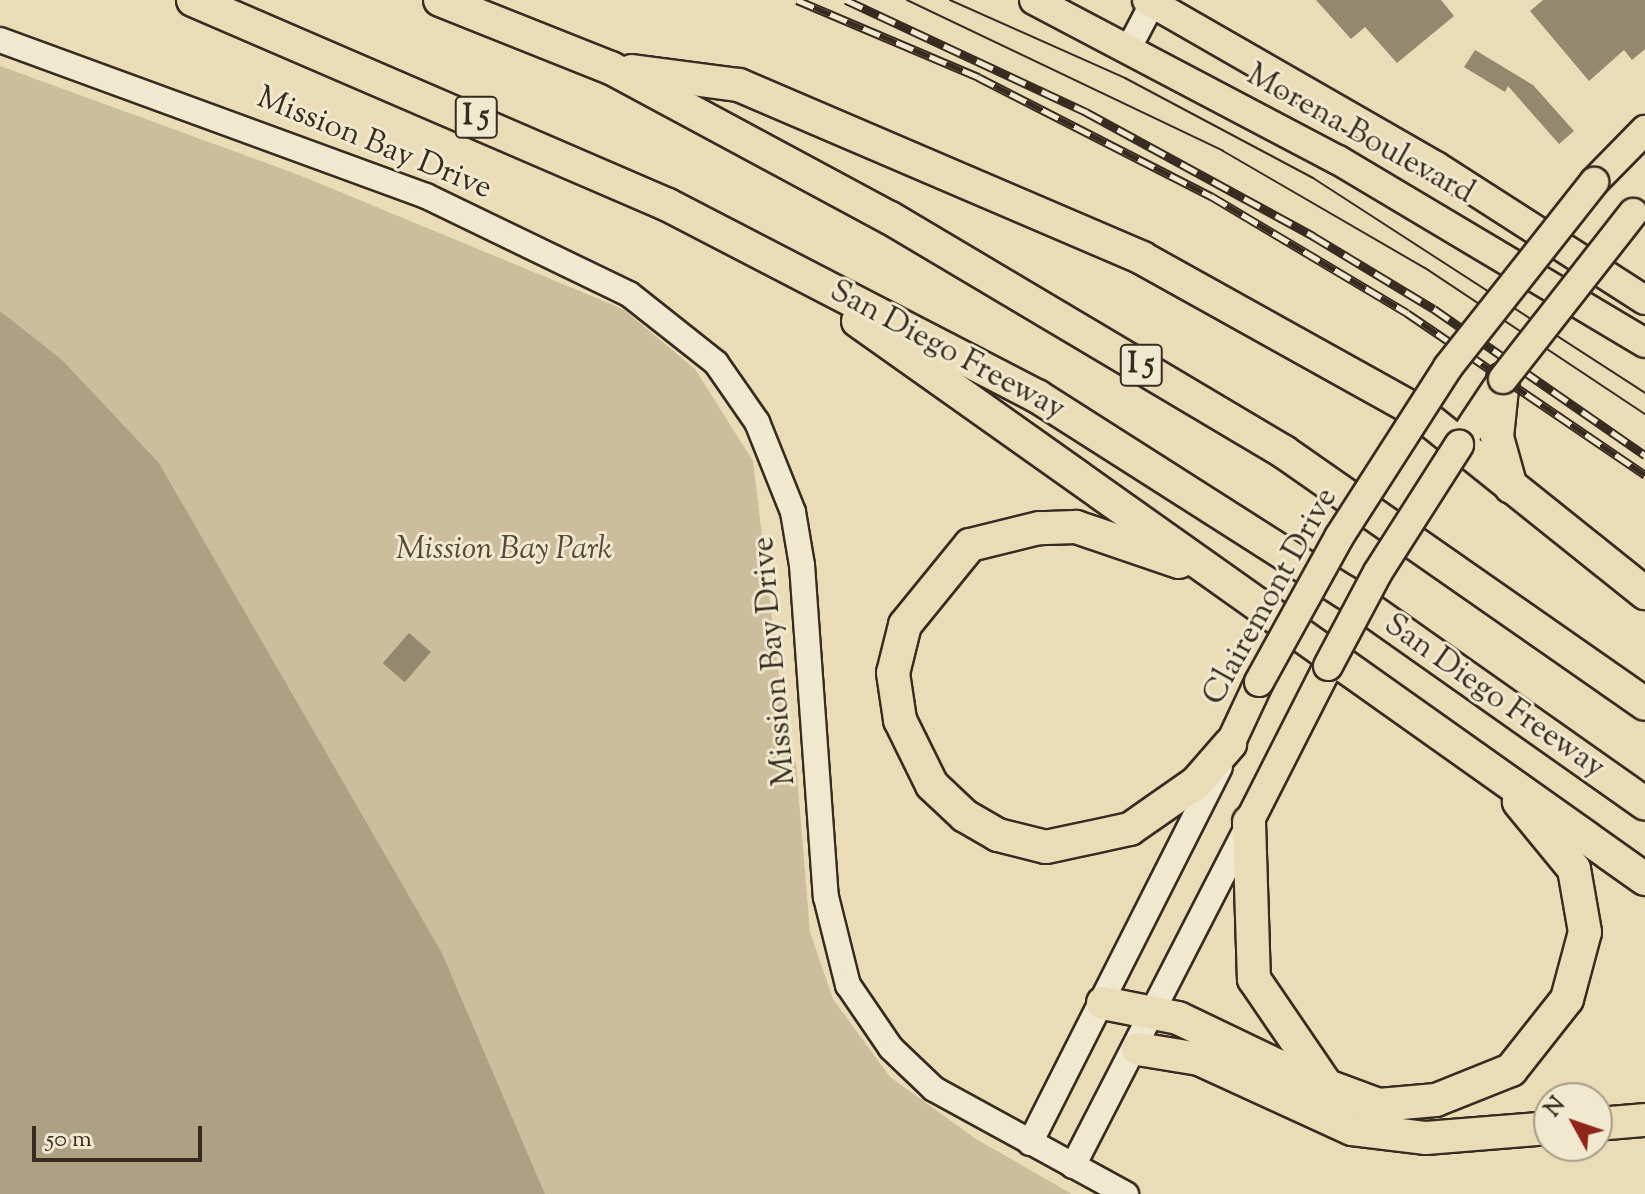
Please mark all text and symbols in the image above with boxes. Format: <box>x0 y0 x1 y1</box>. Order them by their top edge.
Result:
street label: Morena Boulevard <box>1240 57 1480 213</box>
street label: Mission Bay Drive <box>251 79 497 209</box>
road number: I 5 <box>454 91 498 143</box>
street label: San Diego Freeway <box>823 273 1071 429</box>
road number: I 5 <box>1119 339 1163 391</box>
street label: Clairemont Drive <box>1195 482 1347 712</box>
park label: Mission Bay Park <box>396 531 612 569</box>
street label: Mission Bay Drive <box>745 535 805 787</box>
street label: San Diego Freeway <box>1376 606 1612 788</box>
north arrow <box>1533 1082 1613 1162</box>
text: N <box>1538 1091 1574 1125</box>
scale bar <box>36 1110 206 1160</box>
text: 50 m <box>46 1123 92 1157</box>

